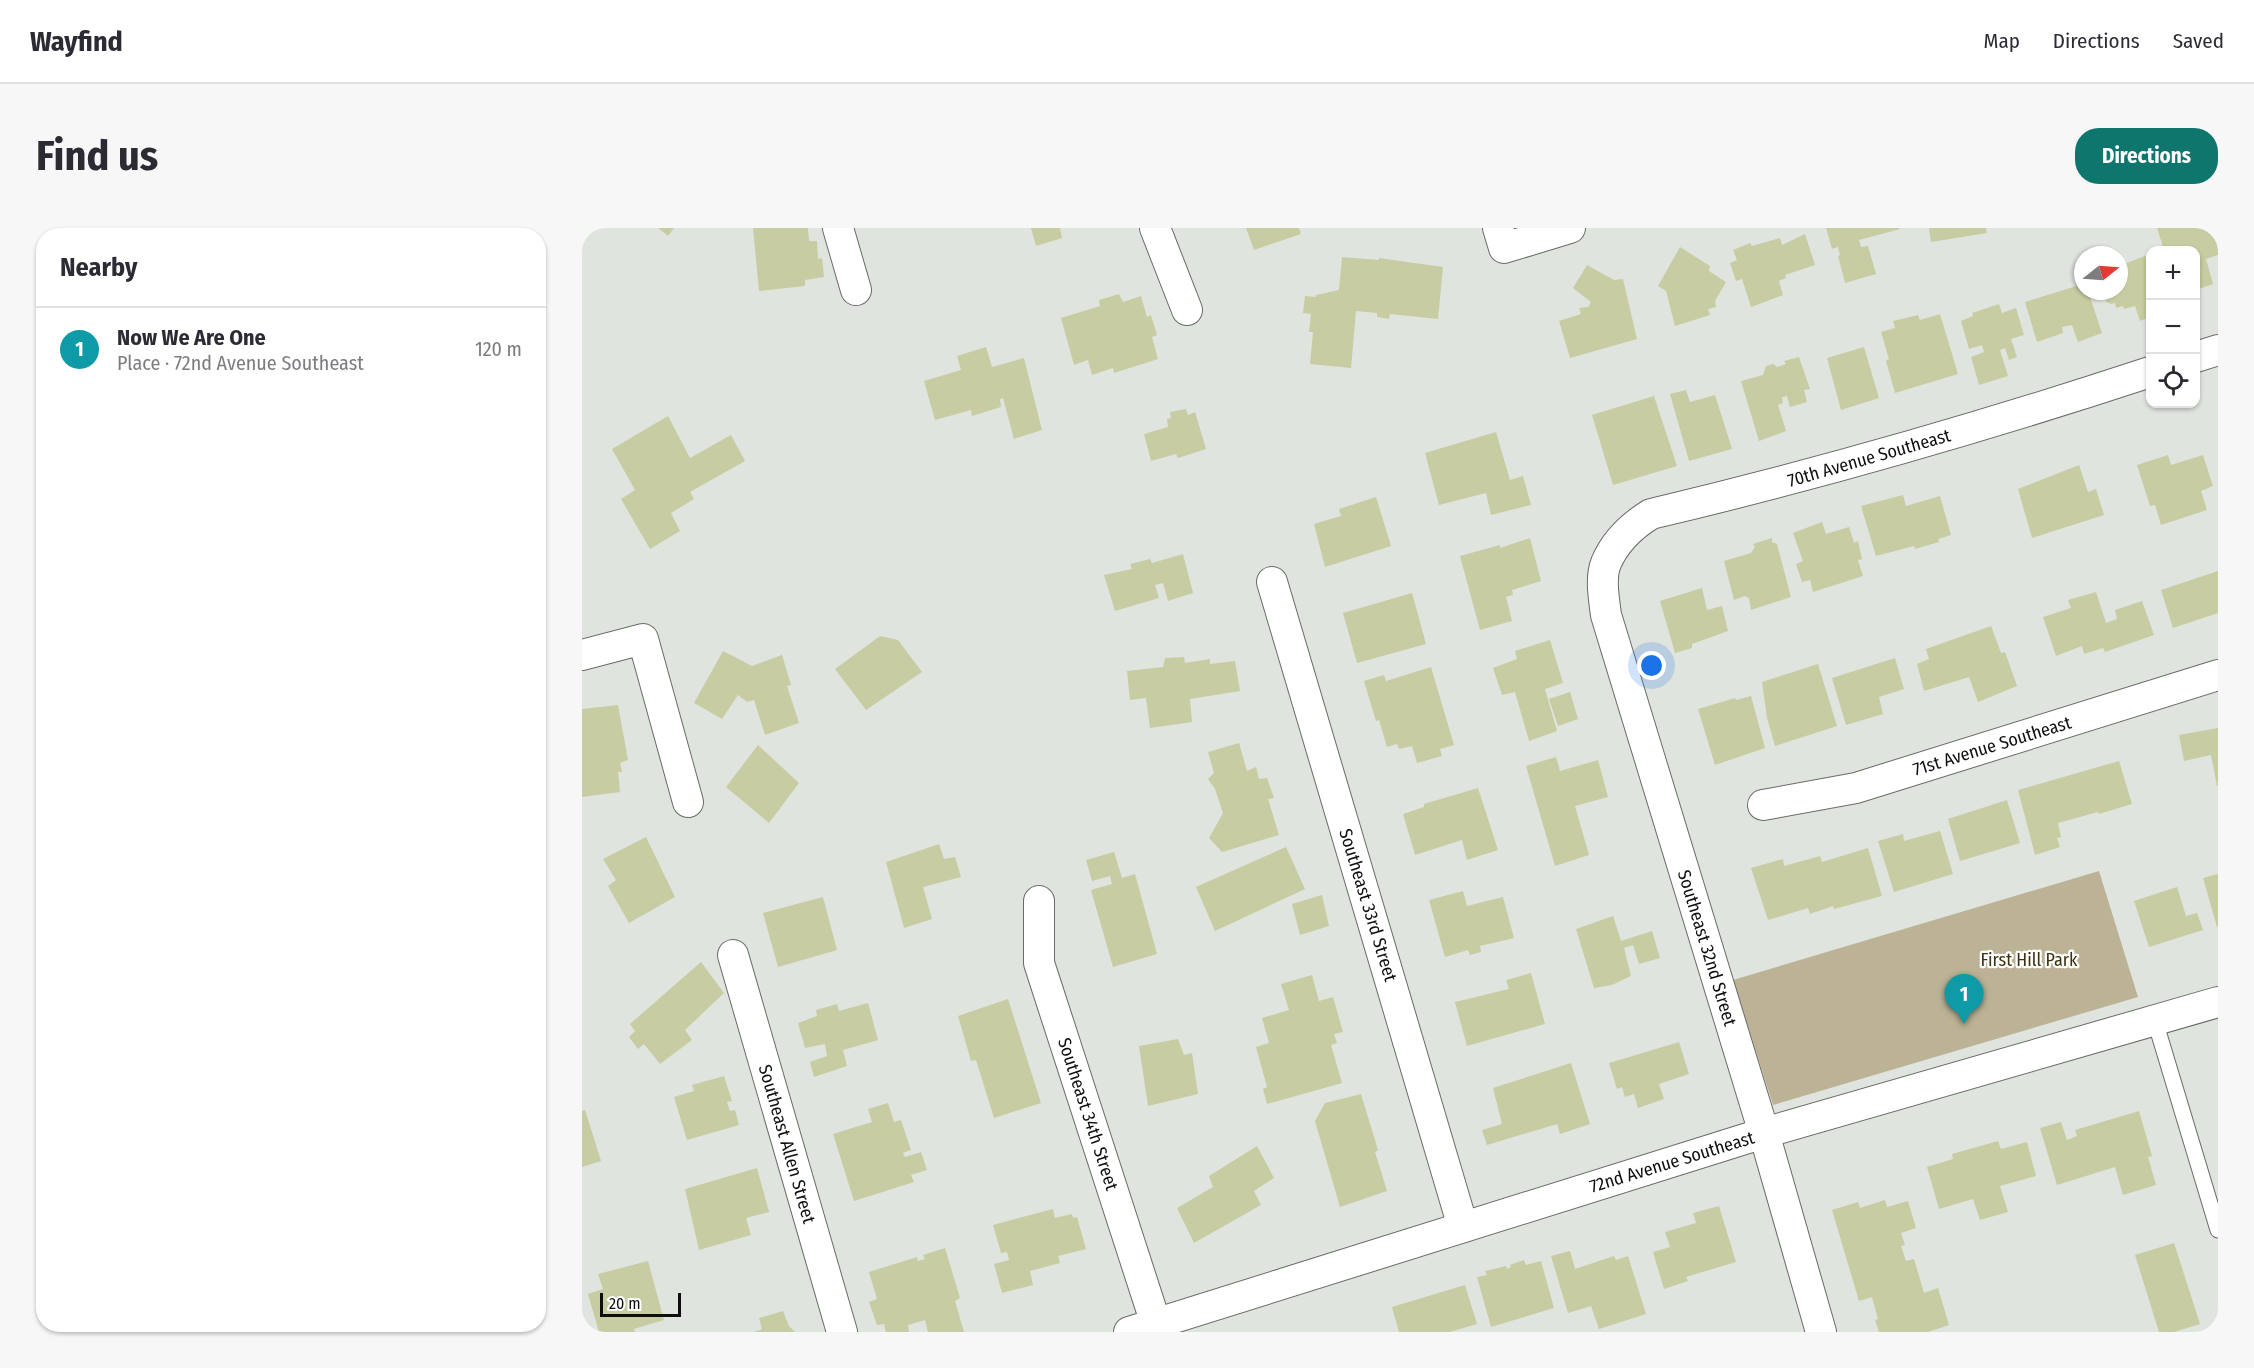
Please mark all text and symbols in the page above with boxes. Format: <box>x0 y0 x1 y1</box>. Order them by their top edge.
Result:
text: Wayfind <box>30 25 123 58</box>
text: Map <box>1983 28 2020 54</box>
text: Directions <box>2053 28 2140 54</box>
text: Saved <box>2173 28 2224 54</box>
button: Directions <box>2075 128 2218 184</box>
text: Find us <box>36 131 158 181</box>
north arrow <box>2074 246 2128 300</box>
map controls <box>2146 246 2200 408</box>
button: + <box>2146 246 2200 300</box>
text: Nearby <box>60 252 137 283</box>
button: − <box>2146 300 2200 354</box>
text: Now We Are One <box>117 324 266 351</box>
text: 1 <box>75 337 84 361</box>
text: 120 m <box>475 337 522 361</box>
text: Place · 72nd Avenue Southeast <box>117 351 364 375</box>
button: locate <box>2146 354 2200 408</box>
street label: 70th Avenue Southeast <box>1785 424 1953 492</box>
your location <box>1637 651 1666 680</box>
street label: 71st Avenue Southeast <box>1910 711 2074 781</box>
street label: Southeast 33rd Street <box>1334 826 1402 984</box>
street label: Southeast 32nd Street <box>1673 867 1741 1029</box>
park label: First Hill Park <box>1981 949 2078 971</box>
pin: 1 <box>1944 974 1984 1024</box>
street label: Southeast 34th Street <box>1053 1035 1123 1193</box>
street label: Southeast Allen Street <box>754 1062 820 1226</box>
street label: 72nd Avenue Southeast <box>1587 1126 1757 1198</box>
scale bar <box>600 1290 681 1318</box>
text: 20 m <box>609 1294 640 1313</box>

